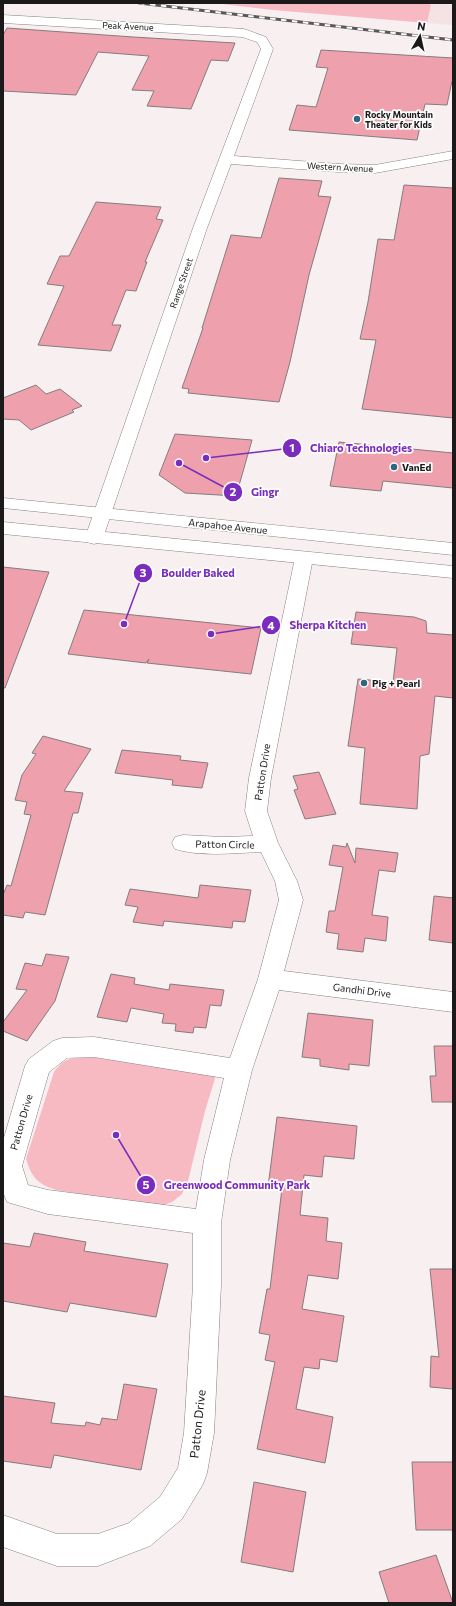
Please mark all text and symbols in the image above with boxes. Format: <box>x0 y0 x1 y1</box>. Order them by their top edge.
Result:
north arrow <box>400 16 440 56</box>
street label: Peak Avenue <box>102 19 154 33</box>
text: N <box>417 19 427 33</box>
place label: Rocky Mountain Theater for Kids <box>365 109 433 130</box>
marker: Rocky Mountain Theater for Kids <box>352 114 362 124</box>
street label: Western Avenue <box>307 160 374 174</box>
street label: Range Street <box>167 256 195 310</box>
callout: Chiaro Technologies <box>282 436 420 459</box>
text: 1 <box>289 440 295 454</box>
text: Chiaro Technologies <box>310 441 412 454</box>
place label: VanEd <box>402 461 432 473</box>
marker: VanEd <box>389 462 399 472</box>
callout: Gingr <box>223 481 287 504</box>
text: 2 <box>230 484 237 498</box>
text: Gingr <box>251 485 279 498</box>
street label: Arapahoe Avenue <box>188 516 268 536</box>
callout: Boulder Baked <box>133 561 242 584</box>
text: 3 <box>140 565 147 579</box>
text: Boulder Baked <box>161 566 235 579</box>
callout: Sherpa Kitchen <box>261 614 374 637</box>
text: 4 <box>267 618 275 632</box>
text: Sherpa Kitchen <box>290 618 366 631</box>
place label: Pig + Pearl <box>372 677 421 689</box>
marker: Pig + Pearl <box>359 678 369 688</box>
street label: Patton Drive <box>252 743 272 801</box>
street label: Patton Circle <box>195 837 255 851</box>
street label: Gandhi Drive <box>332 980 392 1000</box>
street label: Patton Drive <box>7 1093 35 1151</box>
callout: Greenwood Community Park <box>136 1174 318 1197</box>
text: 5 <box>143 1177 150 1191</box>
text: Greenwood Community Park <box>164 1178 311 1191</box>
street label: Patton Drive <box>186 1389 208 1459</box>

